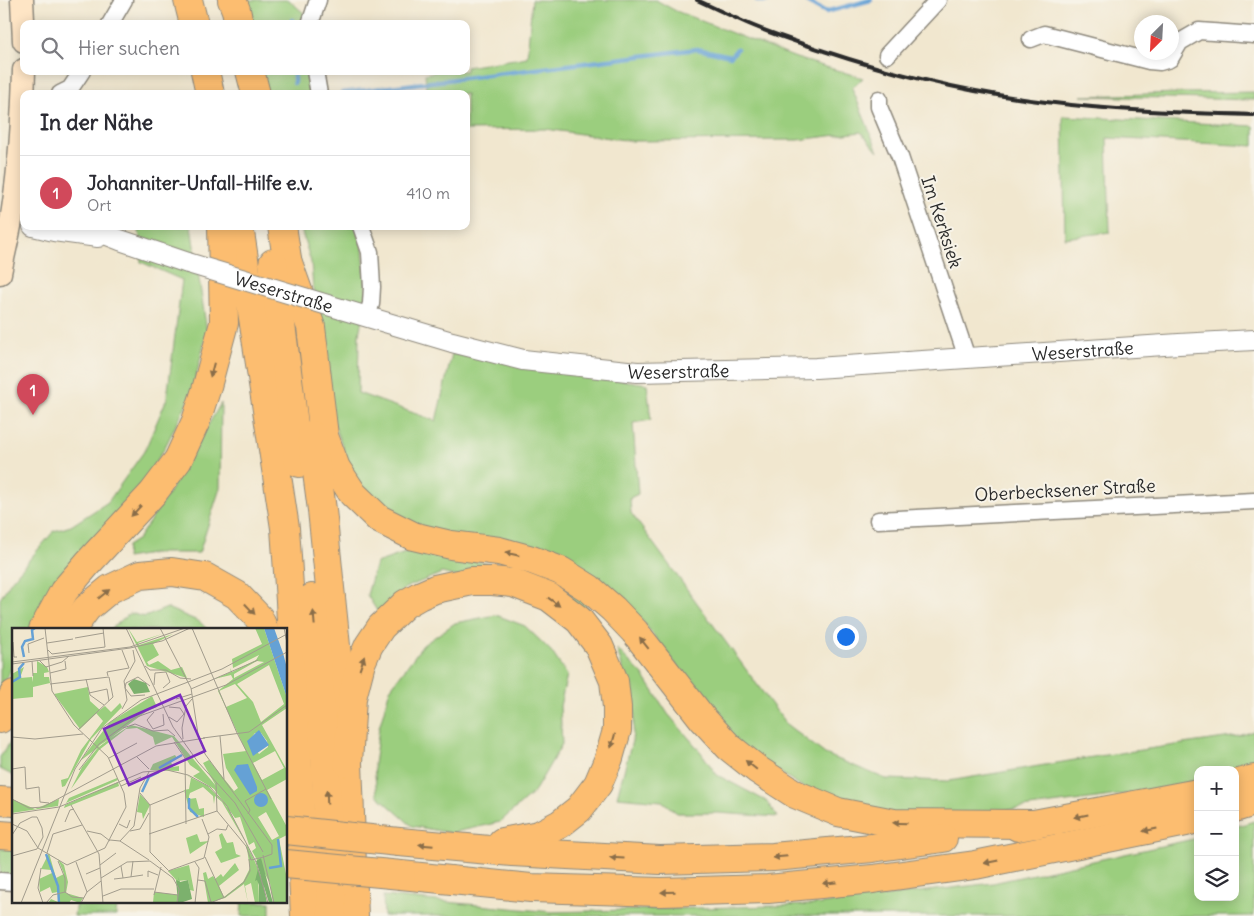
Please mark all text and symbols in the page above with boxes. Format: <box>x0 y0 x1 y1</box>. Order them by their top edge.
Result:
north arrow <box>1134 15 1179 60</box>
search box <box>20 20 470 75</box>
icon: search <box>38 34 66 62</box>
text: Hier suchen <box>78 36 180 60</box>
text: In der Nähe <box>40 109 153 136</box>
text: Johanniter-Unfall-Hilfe e.v. <box>87 171 313 195</box>
street label: Im Kerksiek <box>916 173 968 271</box>
text: 1 <box>53 183 59 203</box>
text: 410 m <box>406 183 450 203</box>
text: Ort <box>87 195 111 215</box>
street label: Weserstraße <box>232 266 336 317</box>
street label: Weserstraße <box>1031 336 1134 365</box>
street label: Weserstraße <box>626 358 730 384</box>
one-way arrow <box>207 362 215 377</box>
pin: 1 <box>17 374 49 415</box>
street label: Oberbecksener Straße <box>974 474 1156 506</box>
one-way arrow <box>130 505 142 517</box>
one-way arrow <box>505 550 520 558</box>
one-way arrow <box>97 589 110 600</box>
one-way arrow <box>547 597 561 607</box>
one-way arrow <box>244 602 256 614</box>
one-way arrow <box>310 610 318 626</box>
your location <box>833 624 859 650</box>
inset map <box>12 628 288 904</box>
one-way arrow <box>639 636 649 650</box>
one-way arrow <box>358 655 366 670</box>
one-way arrow <box>609 734 617 749</box>
one-way arrow <box>745 759 758 770</box>
map controls <box>1194 766 1239 901</box>
button: + <box>1194 766 1239 811</box>
one-way arrow <box>322 789 330 805</box>
button: − <box>1194 811 1239 856</box>
one-way arrow <box>1073 812 1089 820</box>
one-way arrow <box>892 819 908 827</box>
one-way arrow <box>1142 826 1158 834</box>
one-way arrow <box>418 841 434 849</box>
one-way arrow <box>771 853 787 861</box>
one-way arrow <box>609 854 625 862</box>
button: layers <box>1194 856 1239 901</box>
one-way arrow <box>983 858 999 866</box>
one-way arrow <box>822 879 838 887</box>
one-way arrow <box>659 888 675 896</box>

